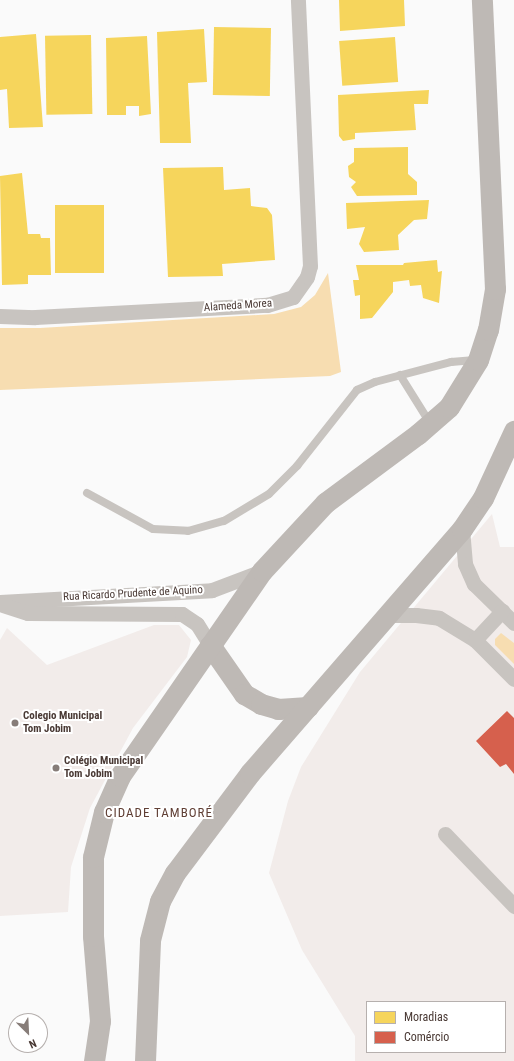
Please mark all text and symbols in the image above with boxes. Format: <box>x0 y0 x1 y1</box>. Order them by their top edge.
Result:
street label: Alameda Morea <box>203 297 273 315</box>
street label: Rua Ricardo Prudente de Aquino <box>63 584 203 604</box>
place label: Colegio Municipal Tom Jobim <box>23 710 102 736</box>
marker: Colegio Municipal Tom Jobim <box>10 718 20 728</box>
place label: Colégio Municipal Tom Jobim <box>64 755 143 781</box>
marker: Colégio Municipal Tom Jobim <box>51 763 61 773</box>
district label: CIDADE TAMBORÉ <box>105 805 213 821</box>
legend <box>366 1001 506 1053</box>
text: Moradias <box>404 1010 448 1024</box>
north arrow <box>8 1013 48 1053</box>
text: Comércio <box>404 1030 449 1044</box>
text: N <box>27 1036 38 1051</box>

